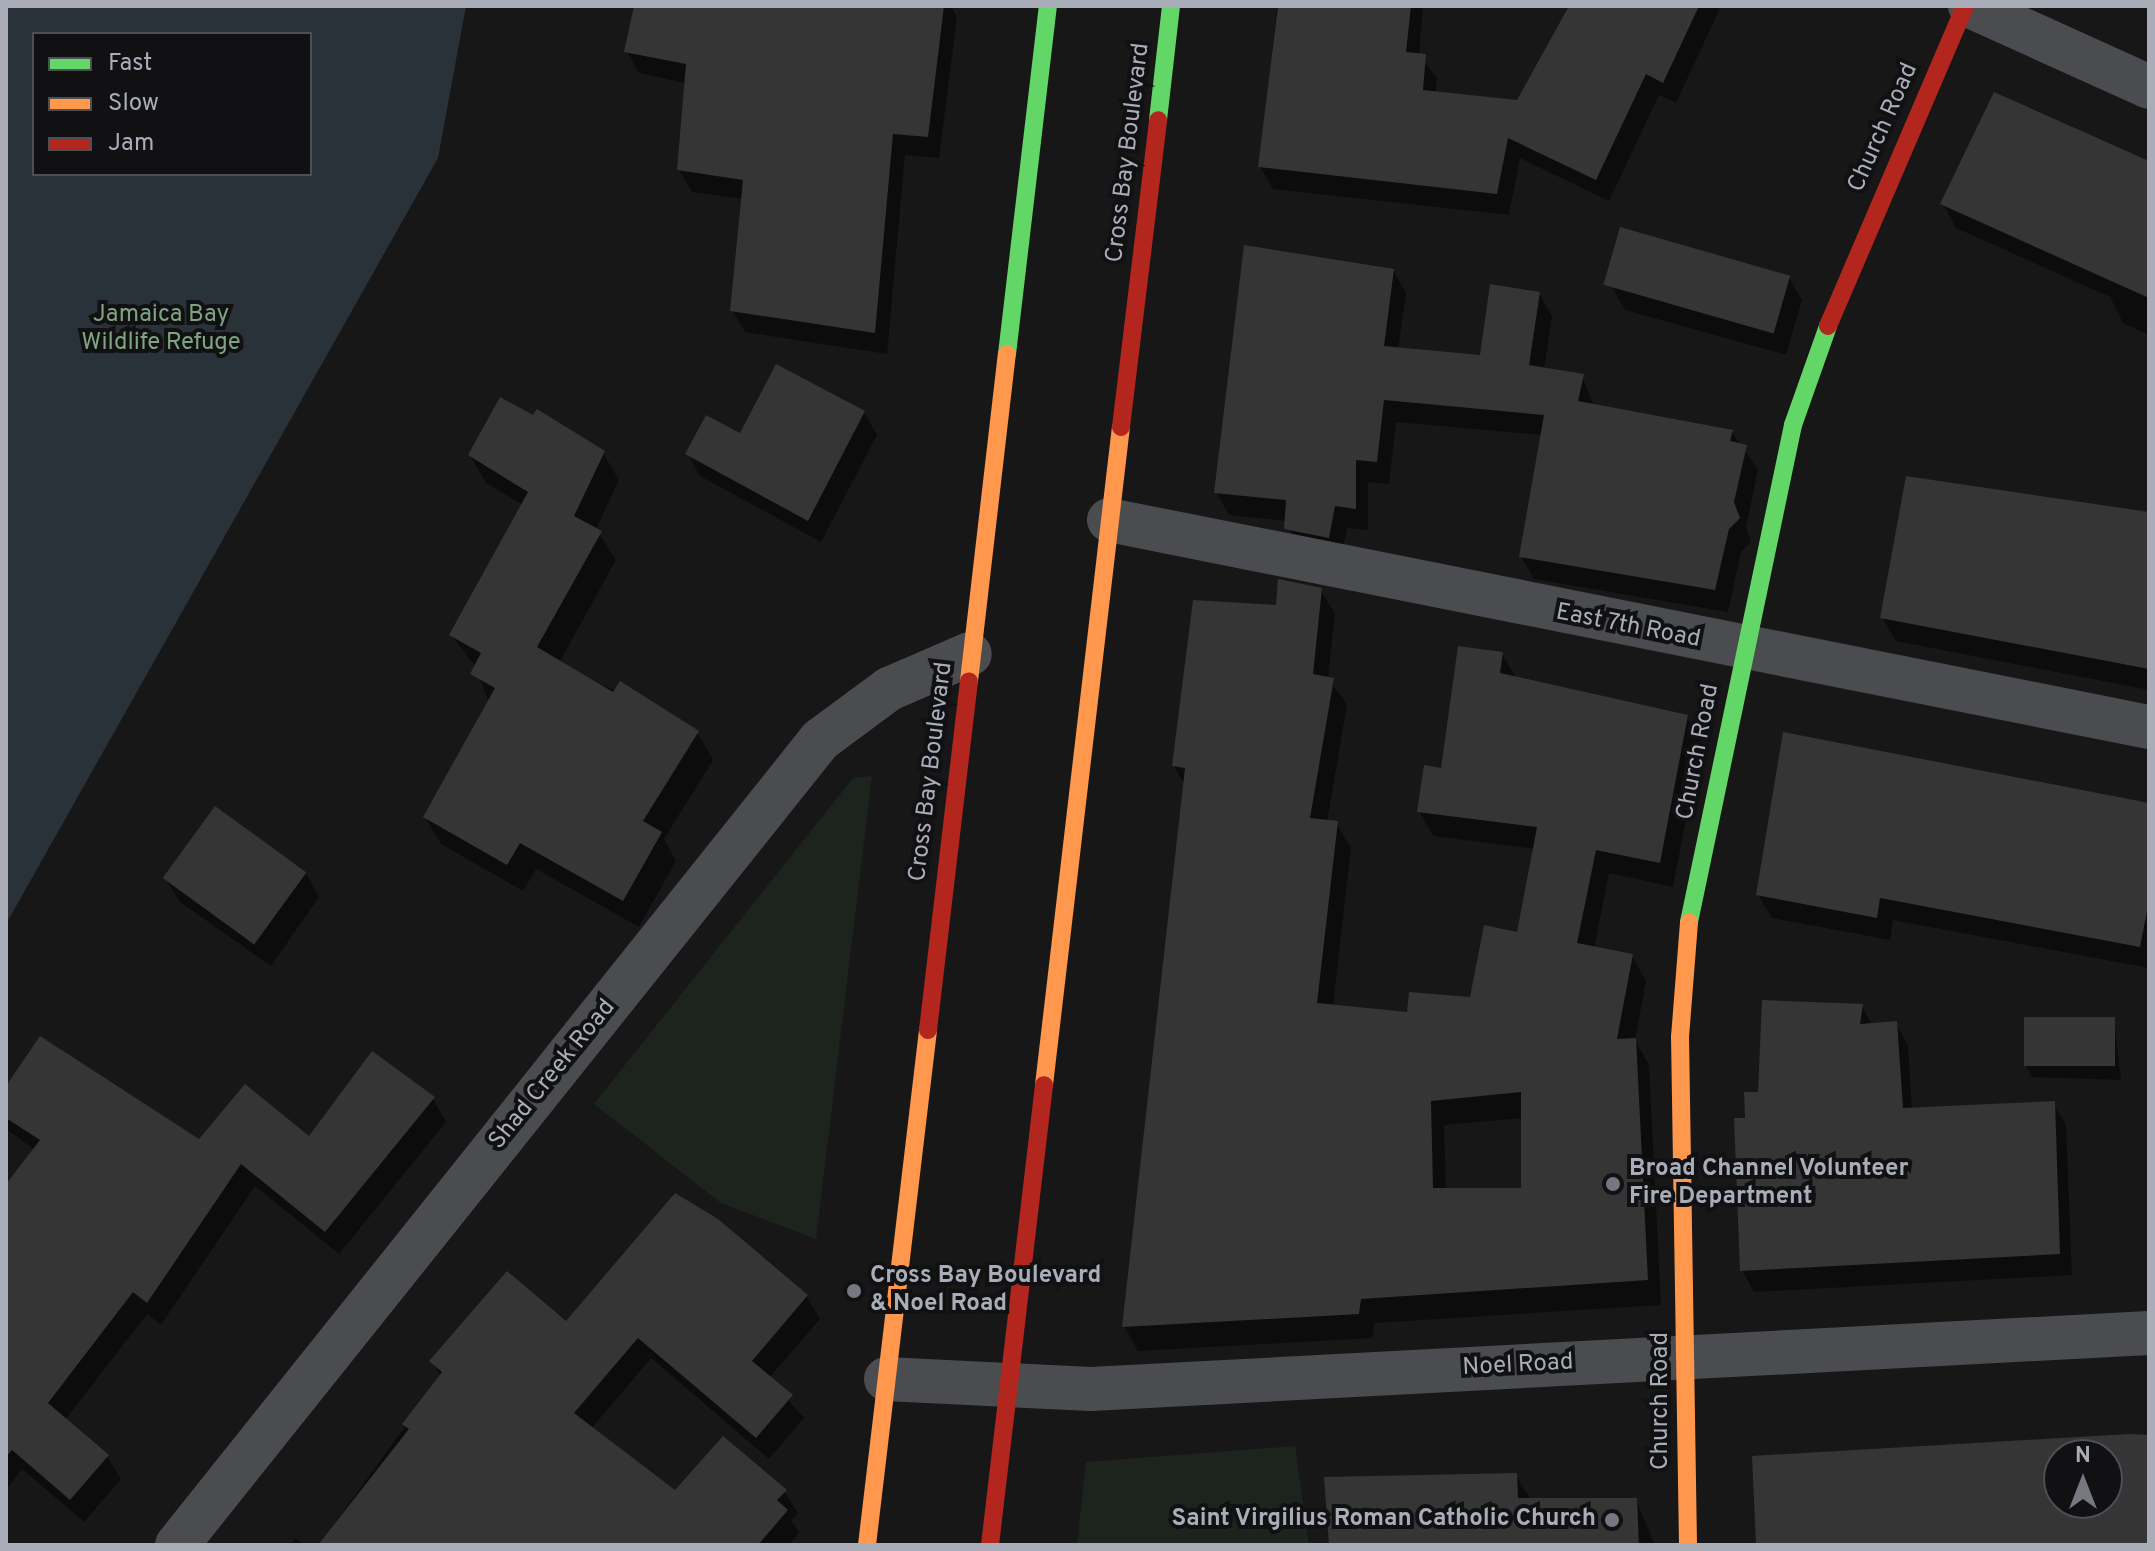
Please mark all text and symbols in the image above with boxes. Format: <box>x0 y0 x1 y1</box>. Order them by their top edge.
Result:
legend <box>32 32 312 176</box>
street label: Cross Bay Boulevard <box>1101 42 1157 264</box>
text: Fast <box>108 49 152 79</box>
street label: Church Road <box>1843 59 1925 197</box>
text: Slow <box>108 89 159 119</box>
text: Jam <box>108 129 154 159</box>
park label: Jamaica Bay Wildlife Refuge <box>81 302 241 358</box>
street label: East 7th Road <box>1553 599 1703 655</box>
street label: Cross Bay Boulevard <box>904 661 960 883</box>
street label: Church Road <box>1672 681 1726 823</box>
street label: Shad Creek Road <box>484 994 622 1156</box>
place label: Broad Channel Volunteer Fire Department <box>1629 1156 1909 1212</box>
marker: Broad Channel Volunteer Fire Department <box>1604 1175 1622 1193</box>
place label: Cross Bay Boulevard & Noel Road <box>870 1263 1101 1319</box>
marker: Cross Bay Boulevard & Noel Road <box>845 1282 863 1300</box>
street label: Church Road <box>1648 1332 1676 1470</box>
street label: Noel Road <box>1462 1349 1574 1383</box>
north arrow <box>2043 1439 2123 1519</box>
text: N <box>2075 1443 2091 1470</box>
place label: Saint Virgilius Roman Catholic Church <box>1171 1506 1596 1534</box>
marker: Saint Virgilius Roman Catholic Church <box>1603 1511 1621 1529</box>

